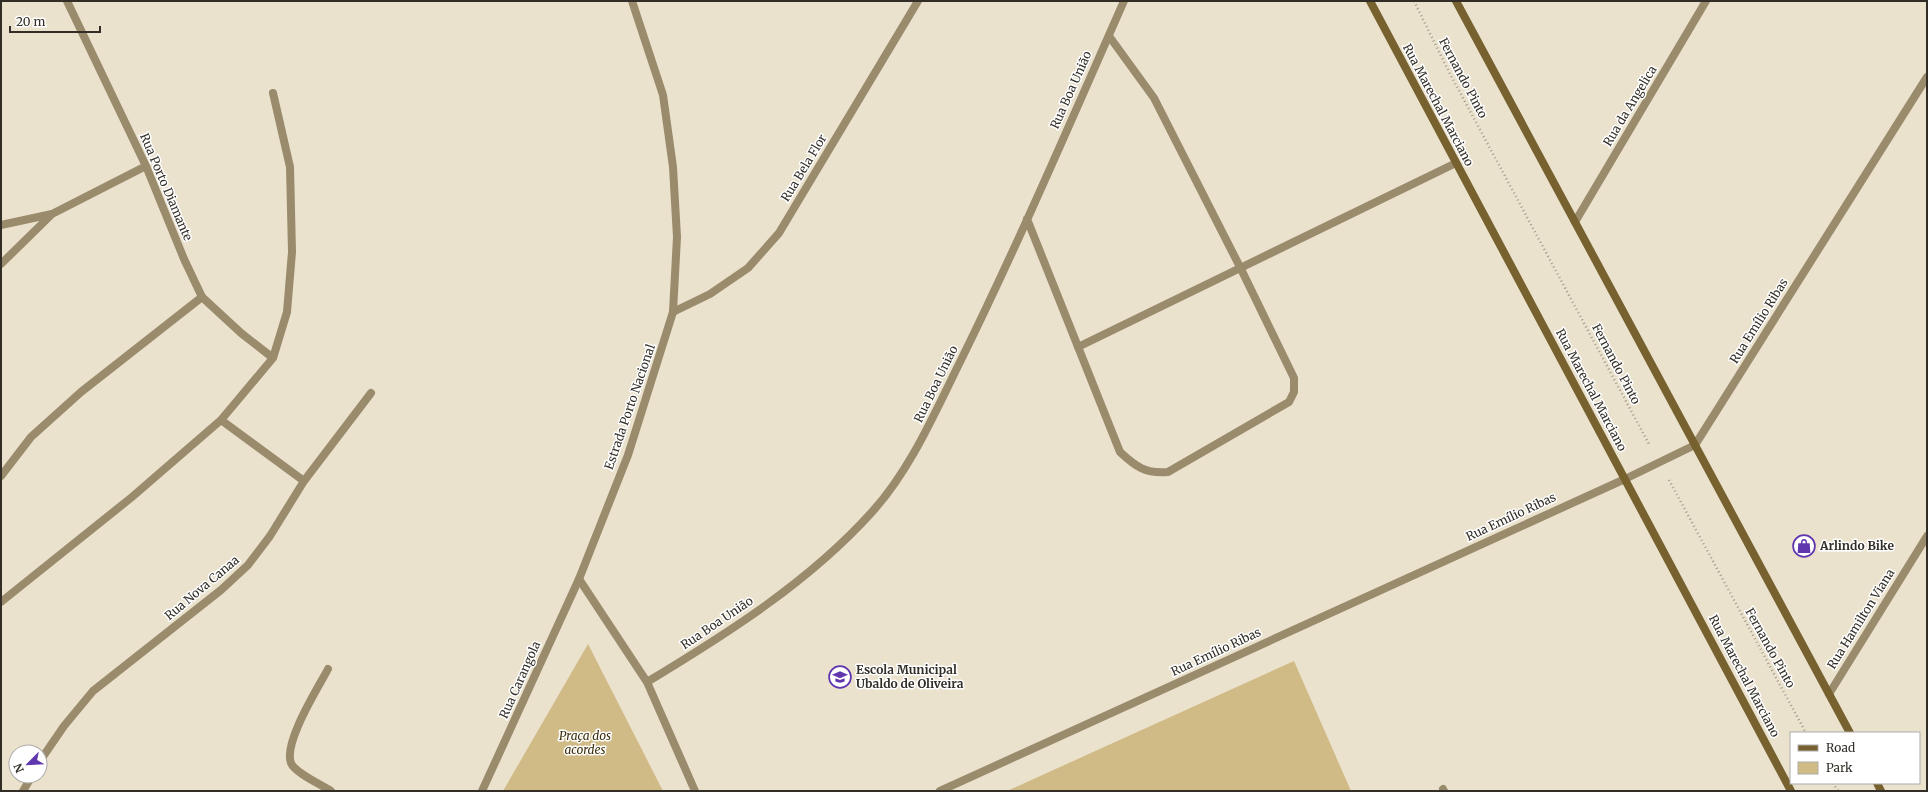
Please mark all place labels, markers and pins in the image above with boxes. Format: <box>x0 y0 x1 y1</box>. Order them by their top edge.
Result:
shop icon: Arlindo Bike <box>1791 533 1817 559</box>
place label: Arlindo Bike <box>1819 538 1894 553</box>
place label: Escola Municipal Ubaldo de Oliveira <box>856 662 964 691</box>
school or university icon: Escola Municipal Ubaldo de Oliveira <box>827 664 853 690</box>

